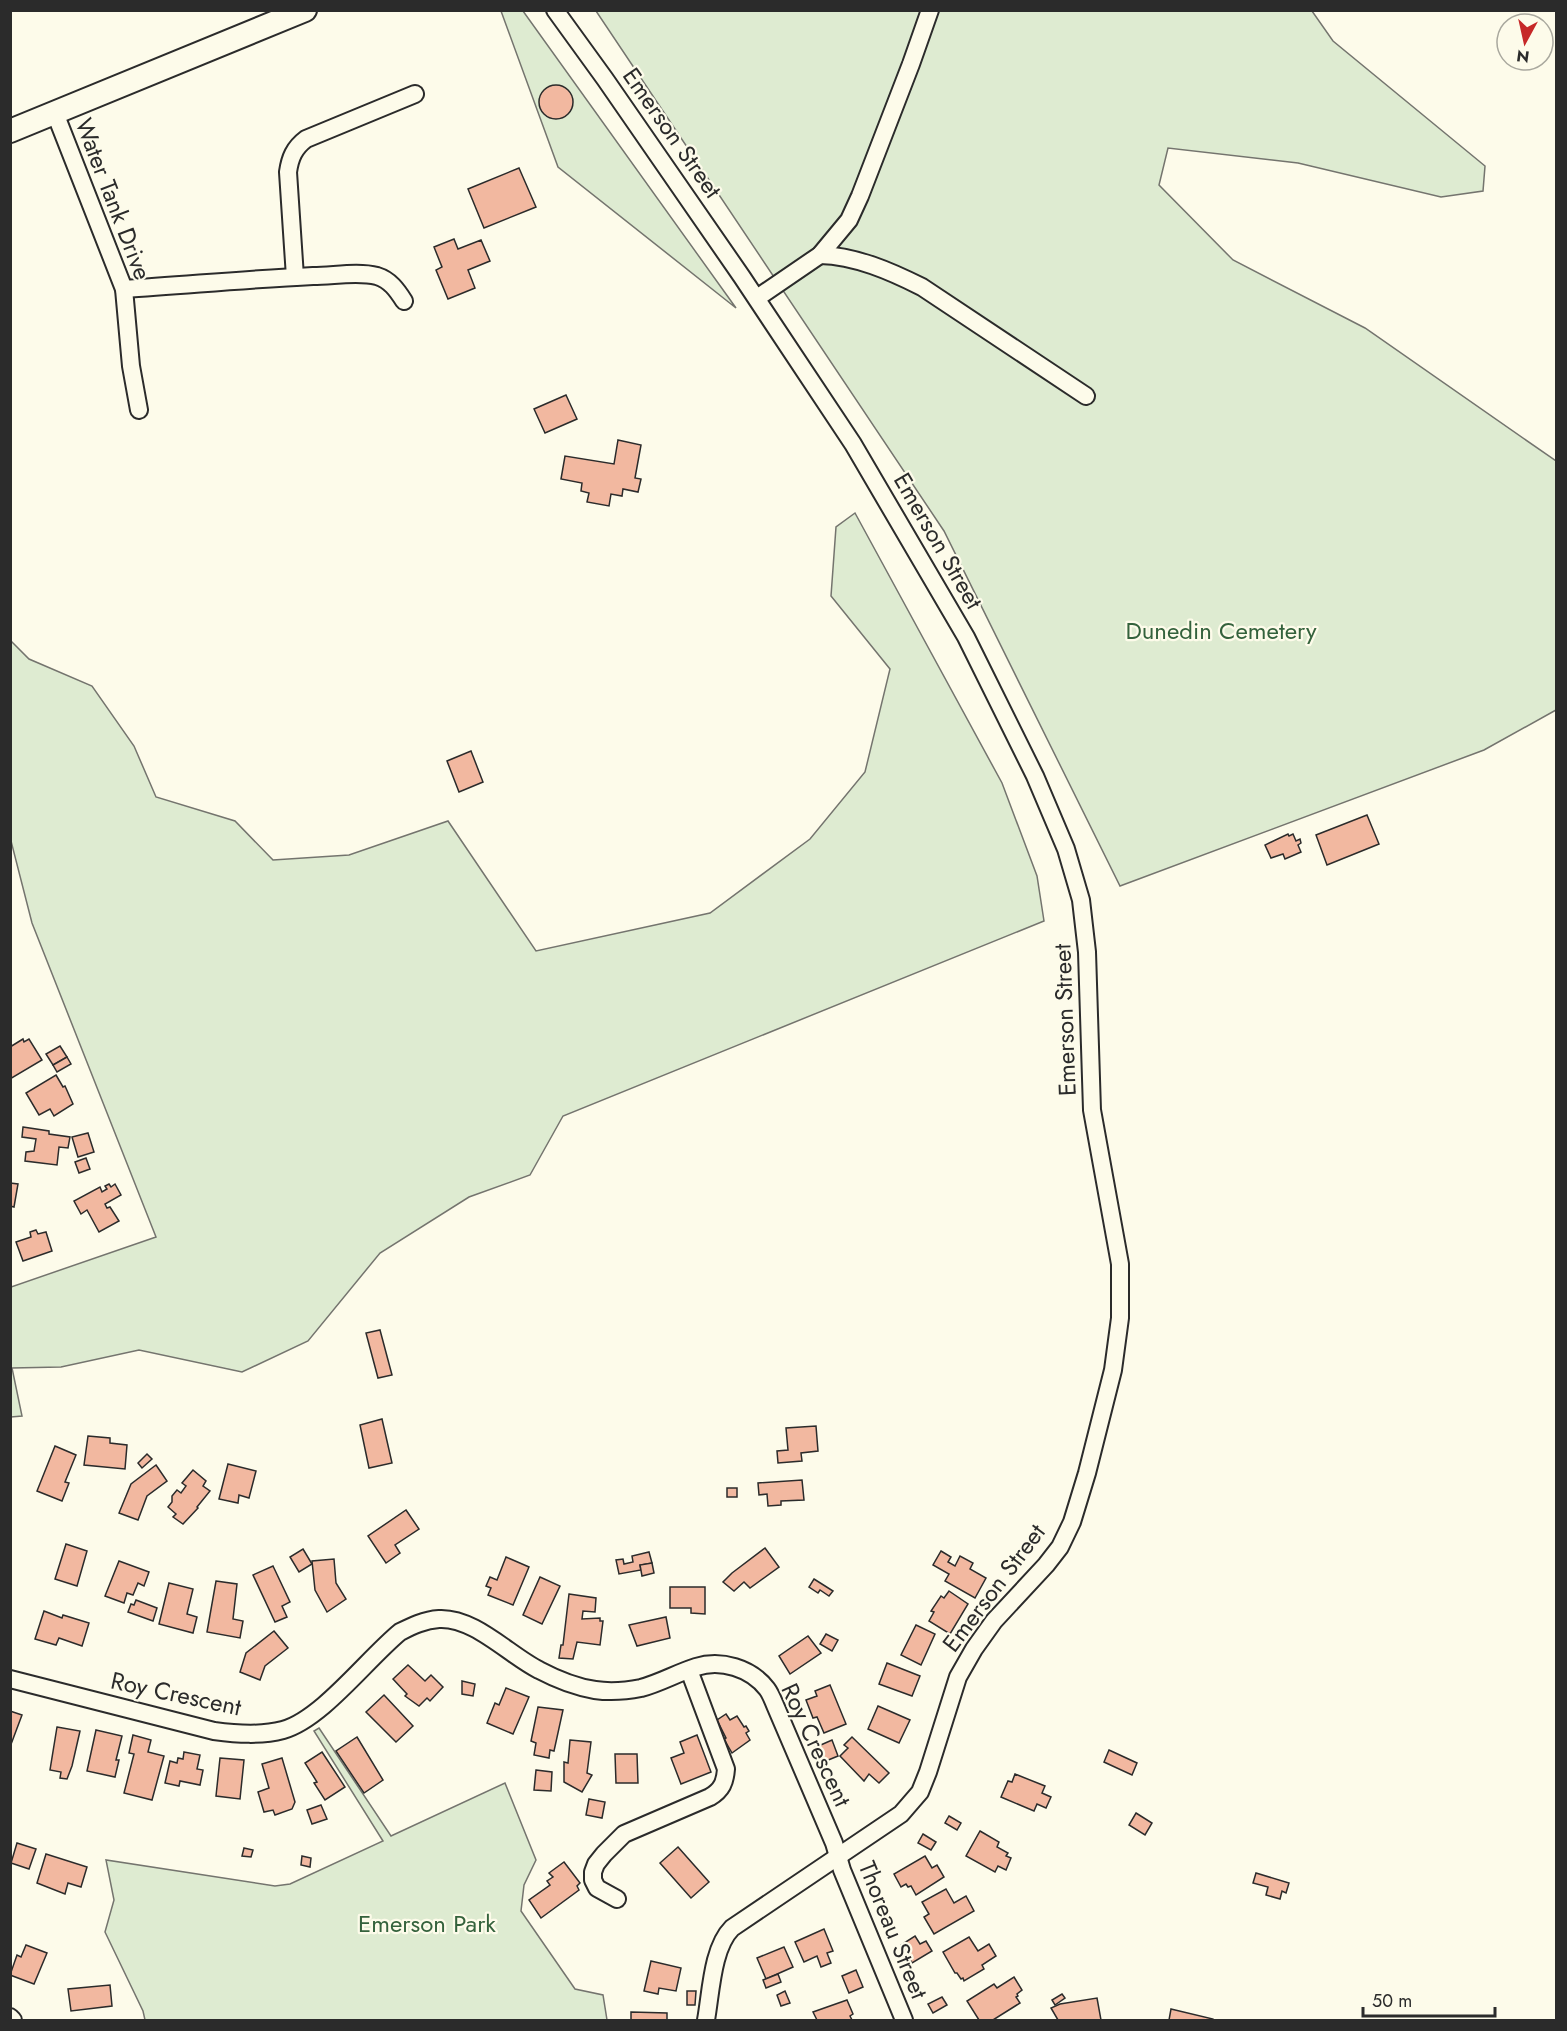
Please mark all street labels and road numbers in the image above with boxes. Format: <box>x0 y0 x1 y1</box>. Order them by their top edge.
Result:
street label: Emerson Street <box>614 60 731 205</box>
street label: Water Tank Drive <box>67 113 160 285</box>
street label: Emerson Street <box>885 466 992 616</box>
street label: Emerson Street <box>1044 943 1085 1097</box>
street label: Emerson Street <box>934 1516 1054 1659</box>
street label: Roy Crescent <box>108 1663 245 1724</box>
street label: Roy Crescent <box>773 1677 860 1812</box>
street label: Thoreau Street <box>850 1856 937 2004</box>

